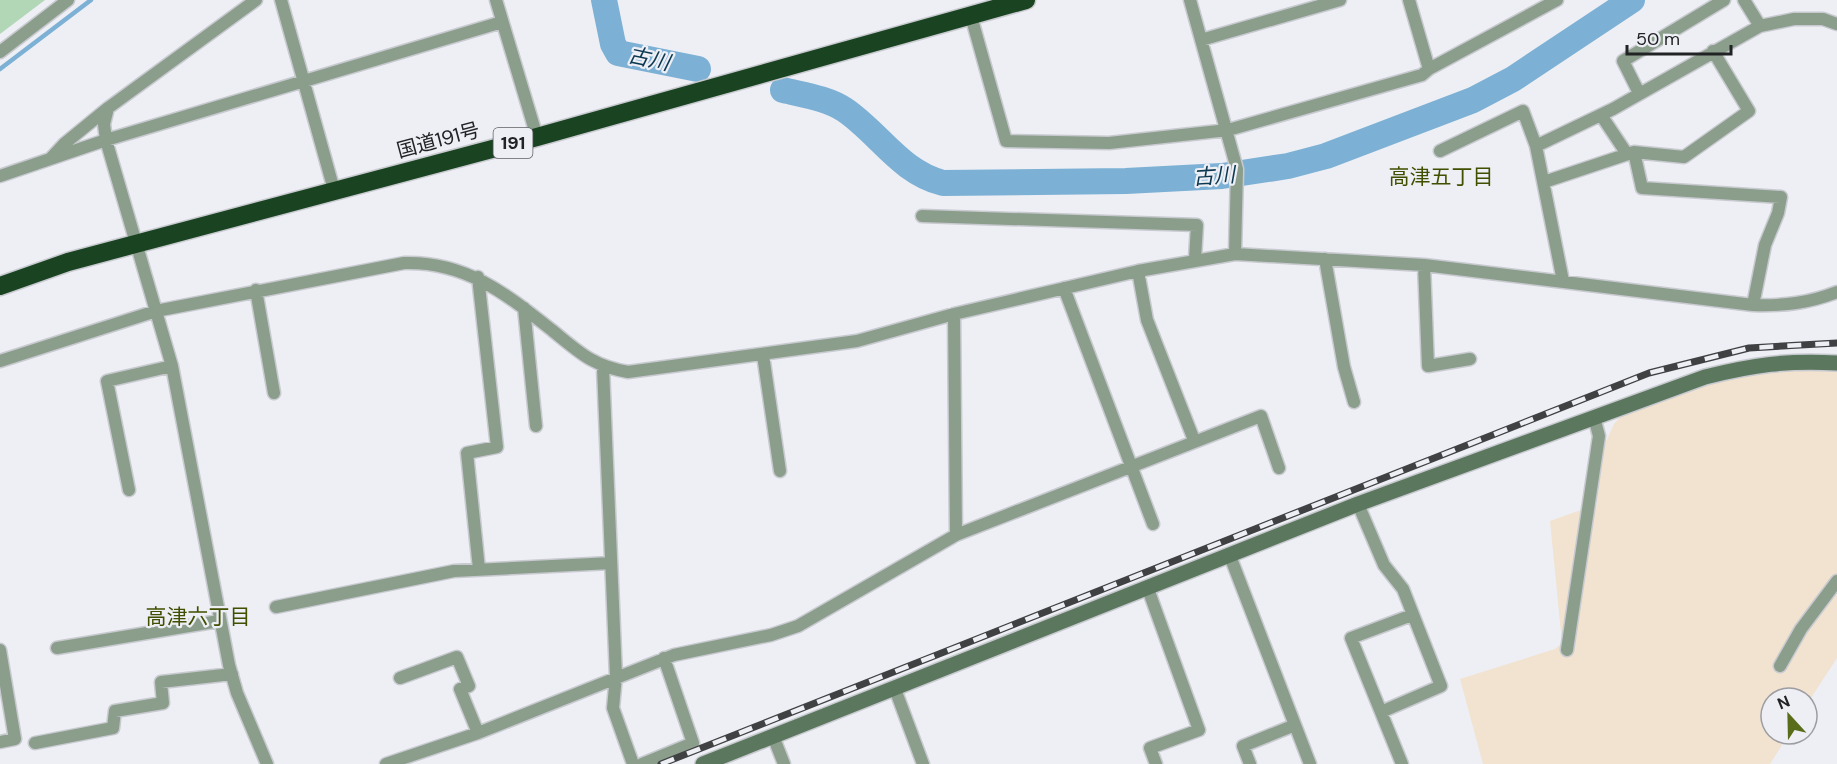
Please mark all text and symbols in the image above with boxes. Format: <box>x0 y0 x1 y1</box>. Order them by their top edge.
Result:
scale bar <box>1627 18 1730 56</box>
text: 50 m <box>1636 27 1680 51</box>
water label: 古川 <box>626 41 674 77</box>
street label: 国道191号 <box>394 116 482 164</box>
road number: 191 <box>494 128 532 158</box>
water label: 古川 <box>1192 160 1238 191</box>
district label: 高津五丁目 <box>1389 163 1494 191</box>
district label: 高津六丁目 <box>146 603 251 631</box>
north arrow <box>1759 686 1819 746</box>
text: N <box>1774 691 1793 714</box>

